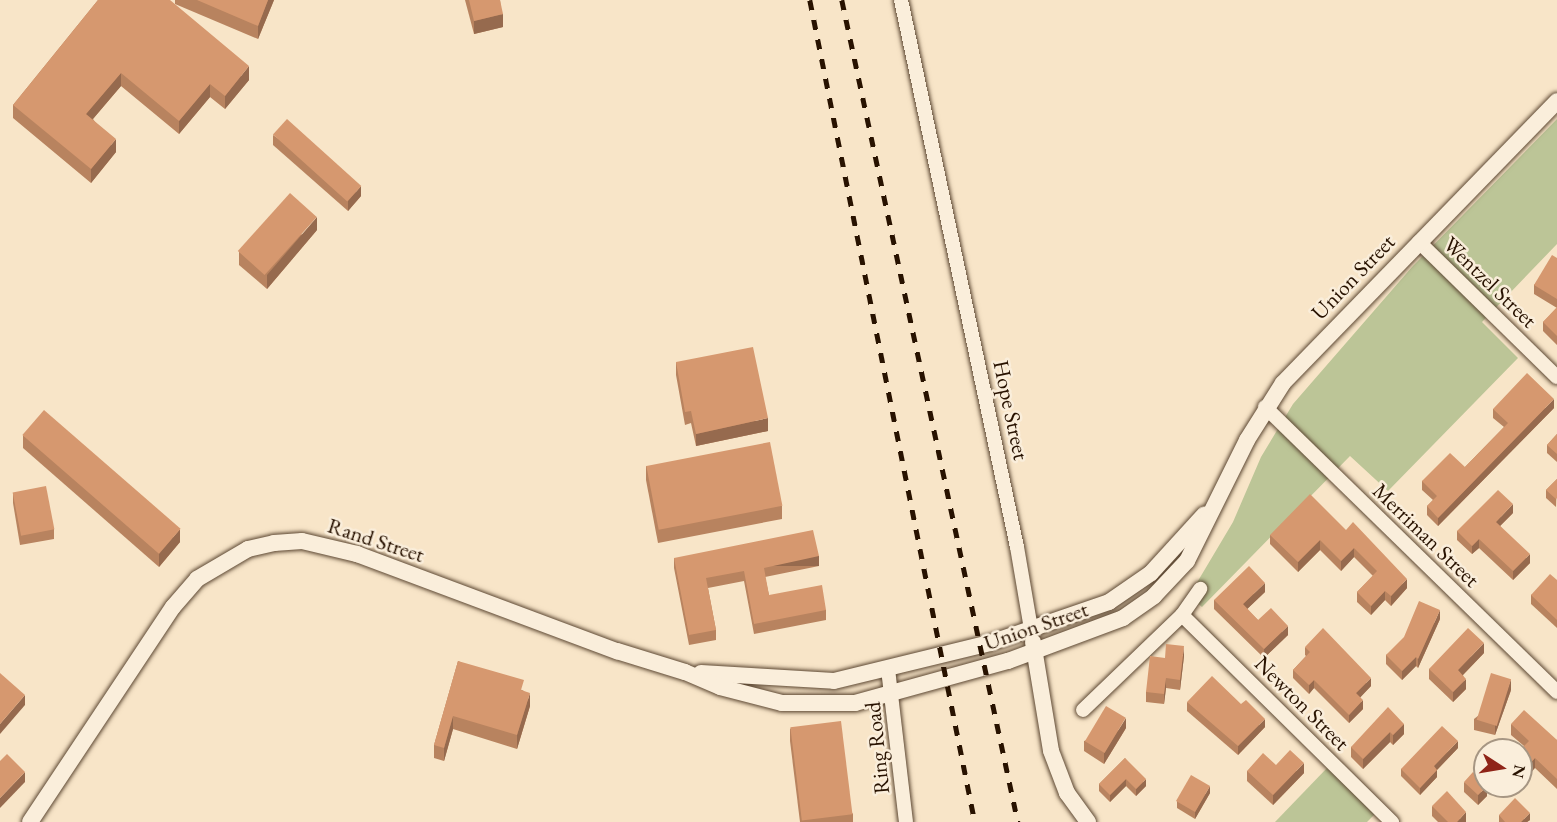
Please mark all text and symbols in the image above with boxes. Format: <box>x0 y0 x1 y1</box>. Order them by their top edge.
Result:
street label: Union Street <box>1306 229 1400 325</box>
street label: Wentzel Street <box>1438 231 1542 333</box>
street label: Hope Street <box>988 358 1034 462</box>
street label: Merriman Street <box>1367 477 1485 593</box>
street label: Rand Street <box>324 512 428 568</box>
street label: Union Street <box>980 596 1092 656</box>
street label: Newton Street <box>1249 650 1355 756</box>
street label: Ring Road <box>859 701 895 795</box>
north arrow <box>1473 738 1533 798</box>
text: N <box>1508 763 1531 780</box>

